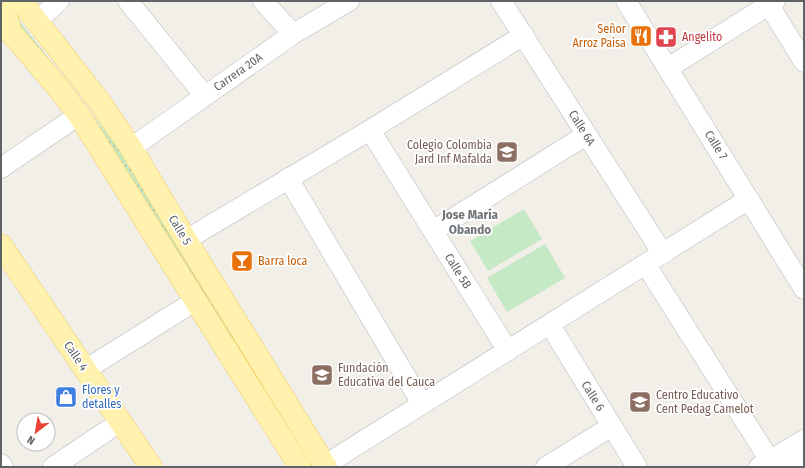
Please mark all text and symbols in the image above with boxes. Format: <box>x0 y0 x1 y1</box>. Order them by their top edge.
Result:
place label: Señor Arroz Paisa <box>572 22 627 50</box>
restaurant icon: Señor Arroz Paisa <box>628 23 654 49</box>
pharmacy icon: Angelito <box>653 24 679 50</box>
place label: Angelito <box>682 30 722 44</box>
street label: Carrera 20A <box>211 50 266 94</box>
street label: Calle 6A <box>566 108 599 149</box>
street label: Calle 7 <box>702 128 730 162</box>
place label: Colegio Colombia Jard Inf Mafalda <box>407 138 492 166</box>
school or university icon: Colegio Colombia Jard Inf Mafalda <box>494 139 520 165</box>
district label: Jose María Obando <box>441 207 499 237</box>
street label: Calle 5 <box>166 213 195 248</box>
bar icon: Barra loca <box>229 248 255 274</box>
street label: Calle 5B <box>442 251 474 292</box>
place label: Barra loca <box>258 254 308 268</box>
street label: Calle 4 <box>61 339 91 374</box>
place label: Fundación Educativa del Cauca <box>338 361 435 389</box>
school or university icon: Fundación Educativa del Cauca <box>309 362 335 388</box>
street label: Calle 6 <box>578 378 608 414</box>
place label: Flores y detalles <box>82 383 121 411</box>
shop icon: Flores y detalles <box>53 384 79 410</box>
place label: Centro Educativo Cent Pedag Camelot <box>656 388 754 416</box>
school or university icon: Centro Educativo Cent Pedag Camelot <box>627 389 653 415</box>
north arrow <box>16 412 56 452</box>
text: N <box>25 433 37 447</box>

